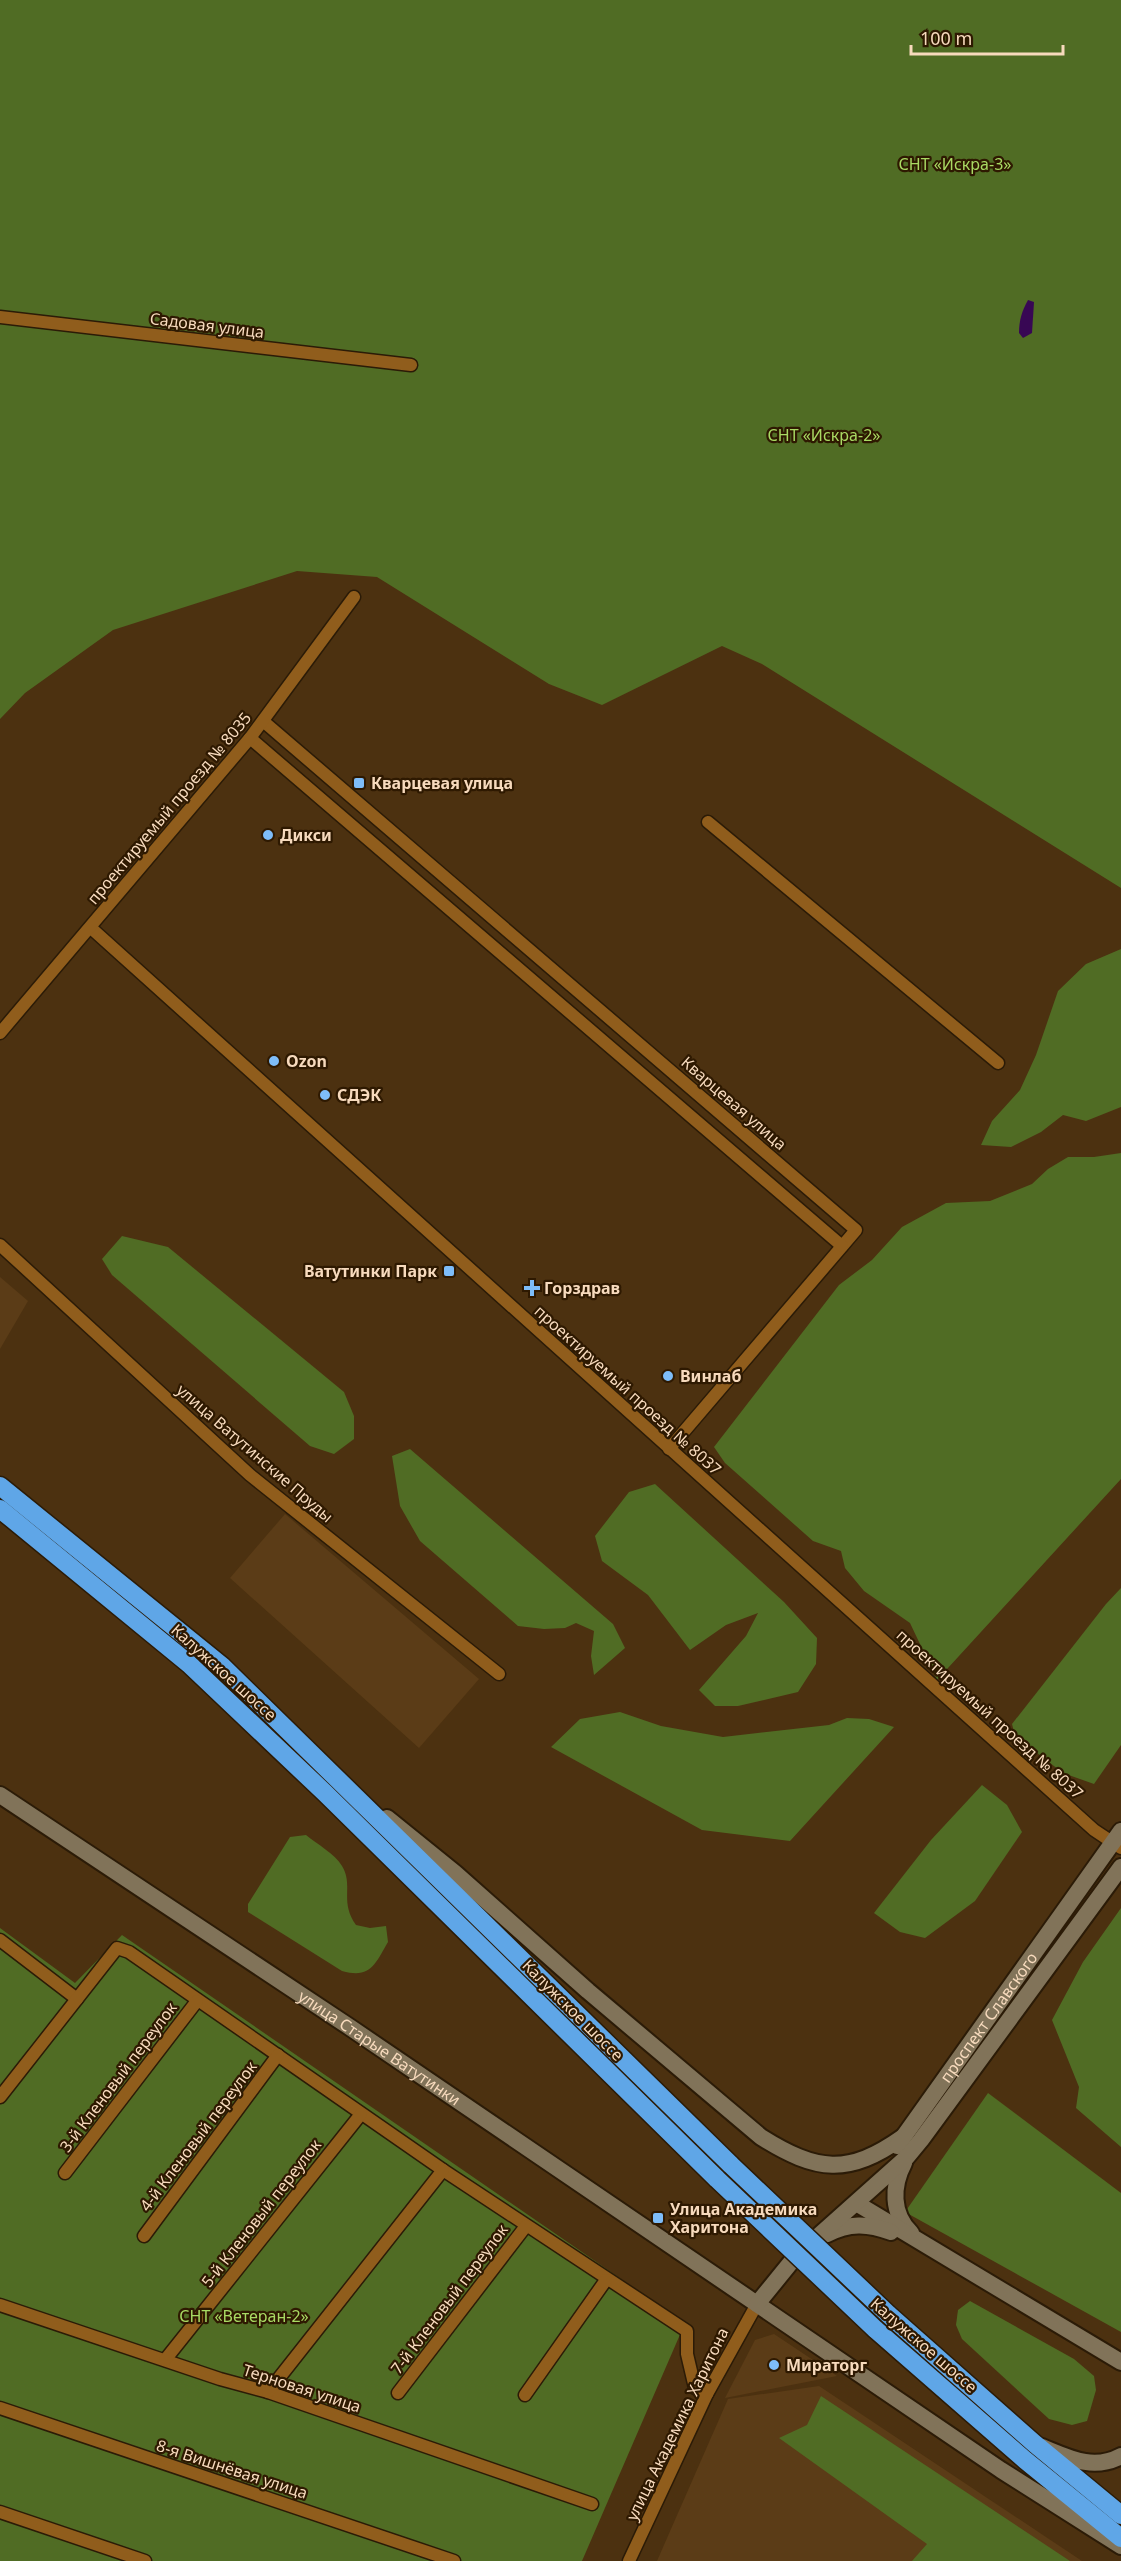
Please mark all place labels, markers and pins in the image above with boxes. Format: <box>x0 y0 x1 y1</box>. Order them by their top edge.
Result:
place label: Кварцевая улица <box>371 772 513 794</box>
marker: Кварцевая улица <box>352 776 366 790</box>
place label: Дикси <box>280 824 332 846</box>
marker: Дикси <box>261 828 275 842</box>
place label: Ozon <box>286 1050 327 1072</box>
marker: Ozon <box>267 1054 281 1068</box>
place label: СДЭК <box>337 1084 382 1106</box>
marker: СДЭК <box>318 1088 332 1102</box>
place label: Ватутинки Парк <box>304 1260 437 1282</box>
marker: Ватутинки Парк <box>442 1264 456 1278</box>
place label: Горздрав <box>544 1277 620 1299</box>
marker: Горздрав <box>525 1281 539 1295</box>
place label: Винлаб <box>680 1365 741 1387</box>
marker: Винлаб <box>661 1369 675 1383</box>
place label: Улица Академика Харитона <box>670 2198 817 2238</box>
marker: Улица Академика Харитона <box>651 2211 665 2225</box>
place label: Мираторг <box>786 2354 867 2376</box>
marker: Мираторг <box>767 2358 781 2372</box>

